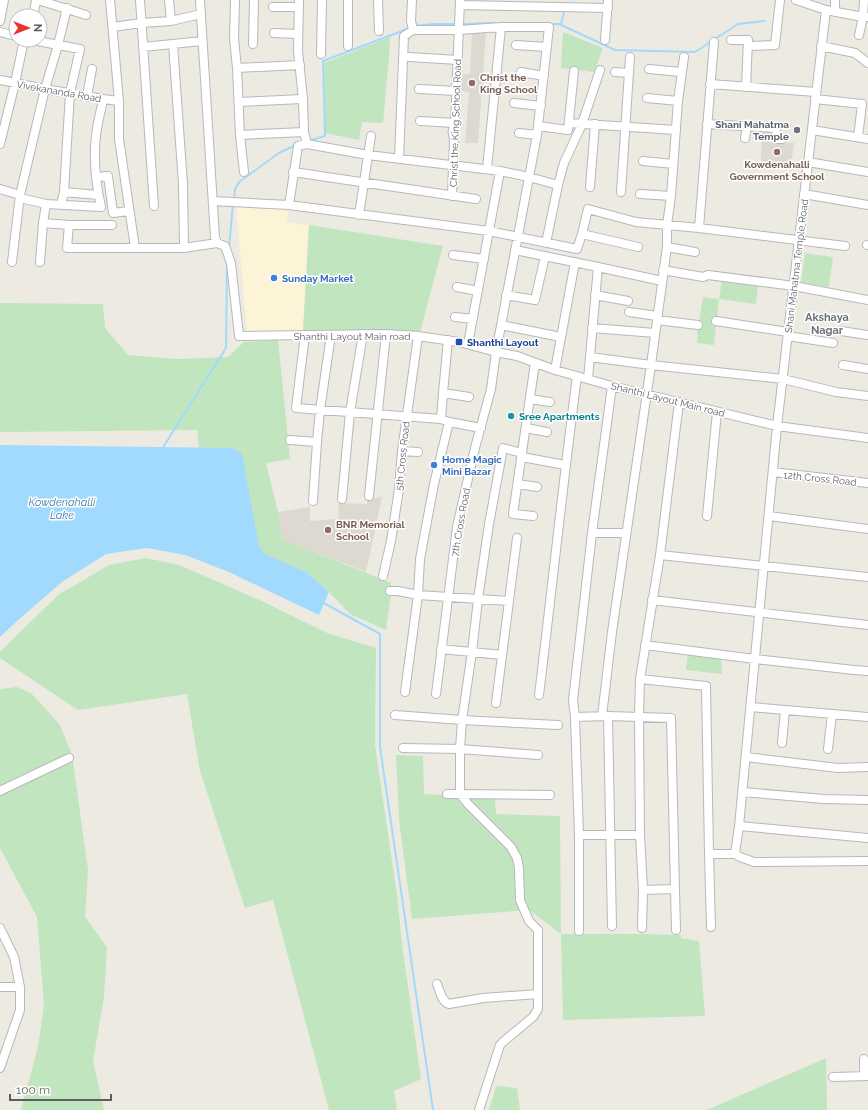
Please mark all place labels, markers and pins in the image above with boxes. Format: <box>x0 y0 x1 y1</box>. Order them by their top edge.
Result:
place label: Christ the King School <box>480 72 538 95</box>
marker: Christ the King School <box>467 78 477 88</box>
place label: Shani Mahatma Temple <box>715 119 789 142</box>
marker: Shani Mahatma Temple <box>792 125 802 135</box>
marker: Kowdenahalli Government School <box>772 147 782 157</box>
place label: Kowdenahalli Government School <box>729 159 825 182</box>
marker: Sunday Market <box>269 273 279 283</box>
place label: Sunday Market <box>282 273 353 284</box>
marker: Shanthi Layout <box>454 337 464 347</box>
place label: Shanthi Layout <box>467 337 539 348</box>
marker: Sree Apartments <box>506 411 516 421</box>
place label: Sree Apartments <box>519 411 600 422</box>
place label: Home Magic Mini Bazar <box>442 454 502 477</box>
marker: Home Magic Mini Bazar <box>429 460 439 470</box>
place label: BNR Memorial School <box>336 519 406 542</box>
marker: BNR Memorial School <box>323 525 333 535</box>

